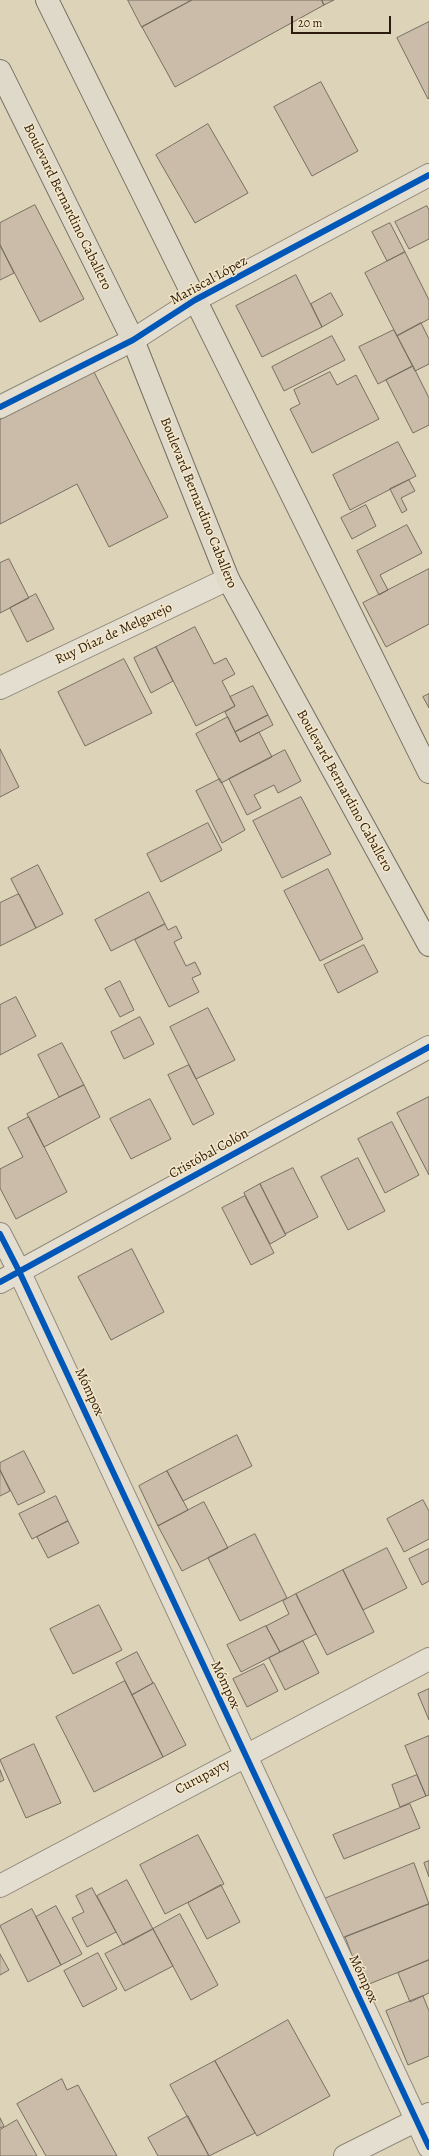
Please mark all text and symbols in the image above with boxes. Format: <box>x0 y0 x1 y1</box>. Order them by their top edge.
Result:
scale bar <box>293 8 393 34</box>
text: 20 m <box>298 15 322 31</box>
street label: Boulevard Bernardino Caballero <box>19 121 115 293</box>
street label: Mariscal López <box>167 253 251 309</box>
street label: Boulevard Bernardino Caballero <box>156 415 240 591</box>
street label: Ruy Díaz de Melgarejo <box>53 599 175 669</box>
street label: Boulevard Bernardino Caballero <box>292 707 396 875</box>
street label: Cristóbal Colón <box>166 1125 252 1183</box>
street label: Mómpox <box>71 1365 107 1419</box>
street label: Mómpox <box>207 1658 243 1712</box>
street label: Curupayty <box>173 1755 233 1799</box>
street label: Mómpox <box>345 1952 381 2006</box>

